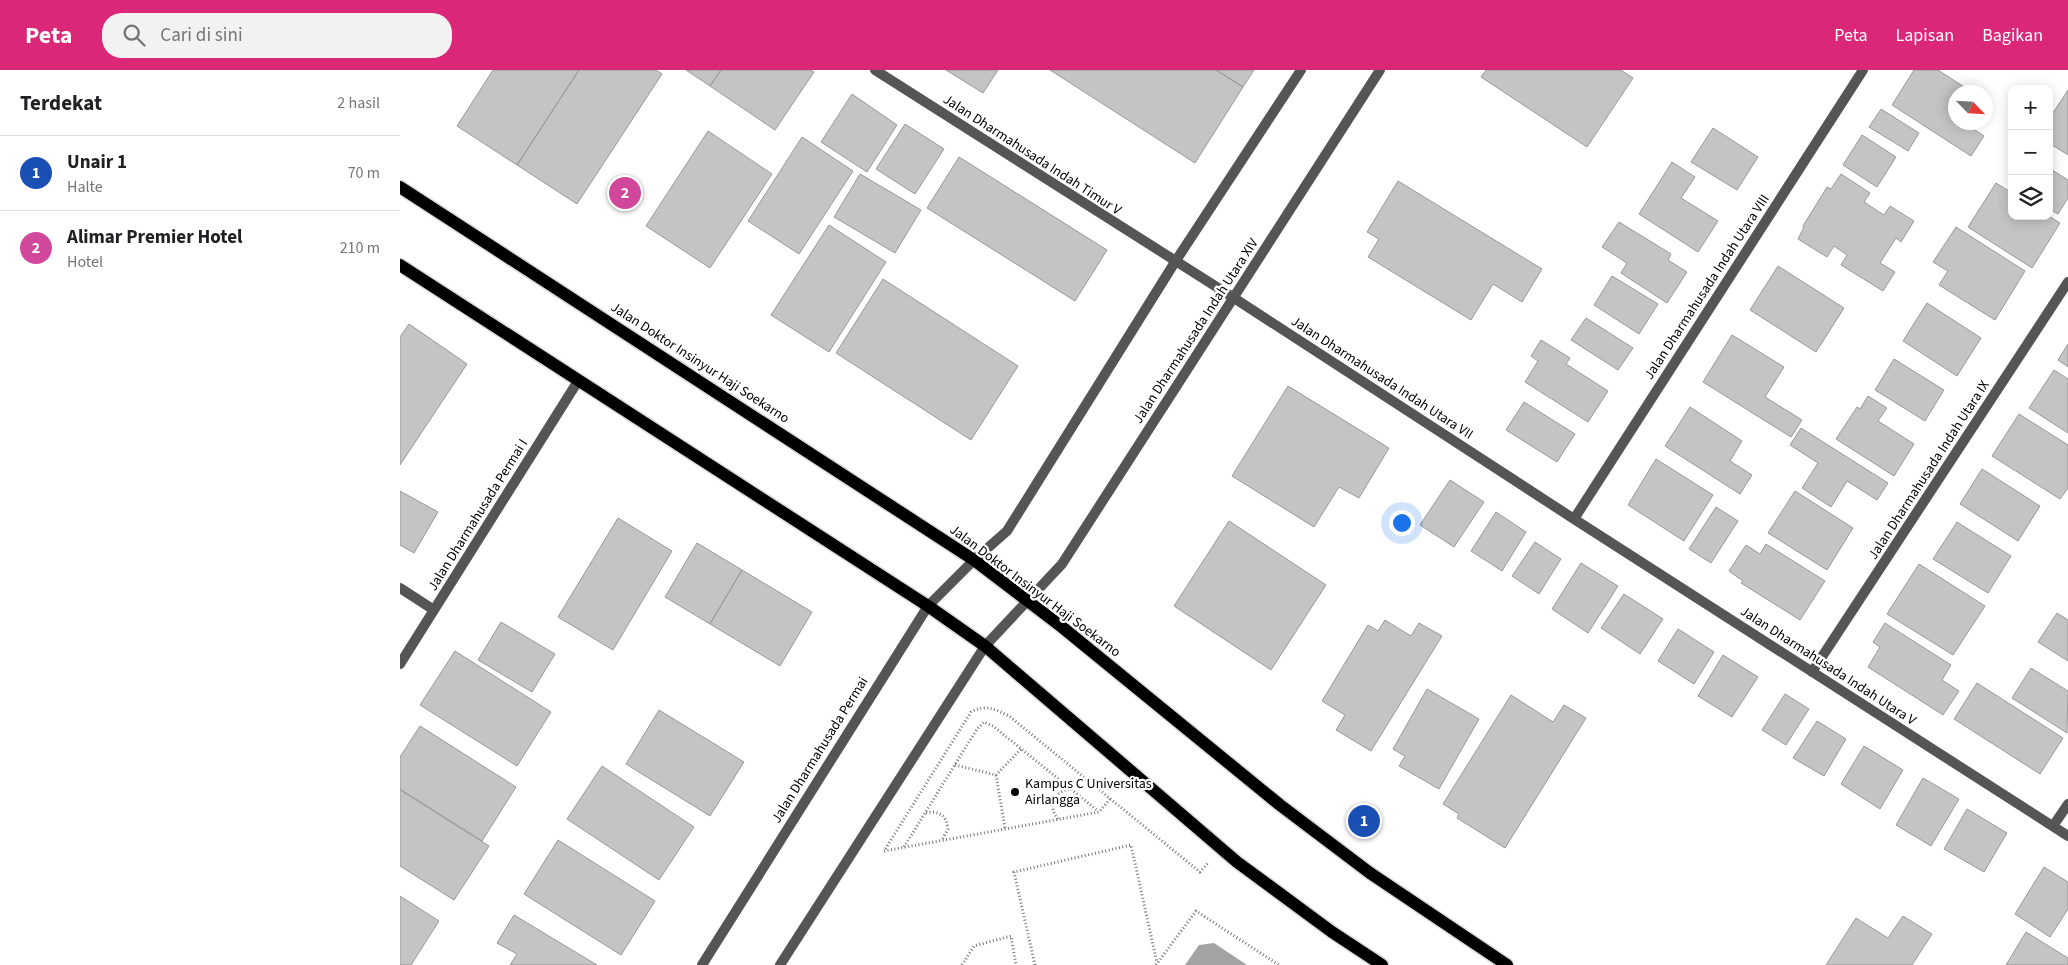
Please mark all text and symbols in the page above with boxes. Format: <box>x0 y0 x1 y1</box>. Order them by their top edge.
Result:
search box <box>102 13 452 58</box>
text: Peta <box>25 18 72 53</box>
icon: search <box>120 21 148 49</box>
text: Cari di sini <box>160 22 243 49</box>
text: Peta <box>1834 23 1867 48</box>
text: Lapisan <box>1895 23 1954 48</box>
text: Bagikan <box>1982 23 2043 48</box>
north arrow <box>1948 85 1993 130</box>
map controls <box>2008 85 2053 220</box>
button: + <box>2008 85 2053 130</box>
text: Terdekat <box>20 88 102 118</box>
street label: Jalan Dharmahusada Indah Timur V <box>939 90 1126 221</box>
text: 2 hasil <box>337 92 380 114</box>
button: − <box>2008 130 2053 175</box>
text: Unair 1 <box>67 149 127 176</box>
text: 1 <box>32 162 40 184</box>
text: 70 m <box>348 162 380 184</box>
pin: 2 <box>609 174 641 212</box>
button: layers <box>2008 175 2053 220</box>
text: Halte <box>67 176 103 198</box>
street label: Jalan Dharmahusada Indah Utara VIII <box>1639 190 1775 384</box>
text: Alimar Premier Hotel <box>67 224 243 251</box>
street label: Jalan Dharmahusada Indah Utara XIV <box>1129 234 1264 427</box>
text: 2 <box>32 237 40 259</box>
text: 210 m <box>340 237 380 259</box>
text: Hotel <box>67 251 103 273</box>
street label: Jalan Doktor Insinyur Haji Soekarno <box>607 298 793 428</box>
street label: Jalan Dharmahusada Indah Utara VII <box>1287 311 1477 445</box>
street label: Jalan Dharmahusada Indah Utara IX <box>1863 377 1995 563</box>
street label: Jalan Dharmahusada Permai I <box>423 435 533 595</box>
your location <box>1389 510 1415 536</box>
street label: Jalan Doktor Insinyur Haji Soekarno <box>945 520 1125 662</box>
street label: Jalan Dharmahusada Indah Utara V <box>1736 601 1921 731</box>
street label: Jalan Dharmahusada Permai <box>767 673 873 827</box>
place label: Kampus C Universitas Airlangga <box>1025 774 1152 810</box>
marker: Kampus C Universitas Airlangga <box>1009 786 1021 798</box>
pin: 1 <box>1348 802 1380 840</box>

